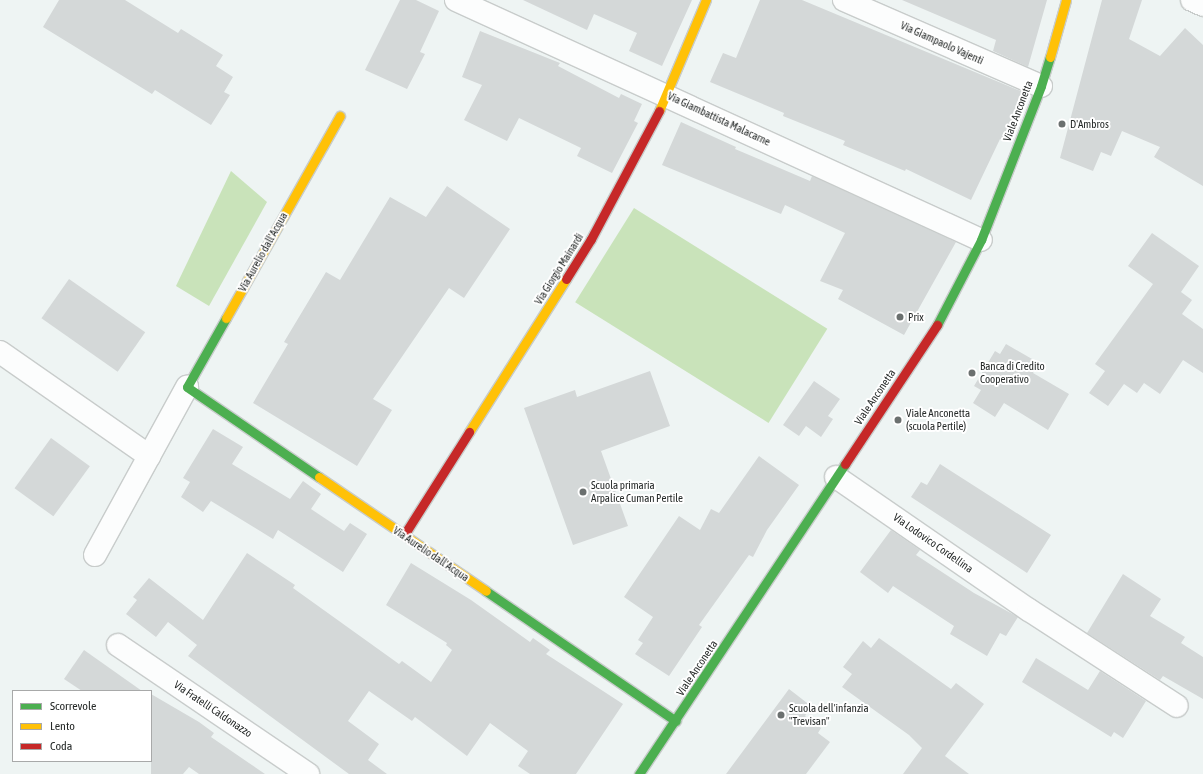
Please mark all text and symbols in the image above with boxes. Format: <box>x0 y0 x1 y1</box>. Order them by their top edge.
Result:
street label: Via Giampaolo Vajenti <box>898 19 986 67</box>
street label: Viale Anconetta <box>1000 79 1036 143</box>
street label: Via Giambattista Malacarne <box>665 89 773 149</box>
place label: D'Ambros <box>1070 117 1109 131</box>
marker: D'Ambros <box>1057 119 1067 129</box>
street label: Via Aurelio dall'Acqua <box>236 210 290 294</box>
street label: Via Giorgio Mainardi <box>532 231 586 307</box>
place label: Prix <box>908 310 924 324</box>
marker: Prix <box>895 312 905 322</box>
place label: Banca di Credito Cooperativo <box>980 360 1045 386</box>
street label: Viale Anconetta <box>852 367 898 427</box>
marker: Banca di Credito Cooperativo <box>967 368 977 378</box>
place label: Viale Anconetta (scuola Pertile) <box>906 407 970 433</box>
marker: Viale Anconetta (scuola Pertile) <box>893 415 903 425</box>
place label: Scuola primaria Arpalice Cuman Pertile <box>591 479 683 505</box>
marker: Scuola primaria Arpalice Cuman Pertile <box>578 487 588 497</box>
street label: Via Lodovico Cordellina <box>891 511 975 575</box>
street label: Via Aurelio dall'Acqua <box>391 524 471 584</box>
street label: Viale Anconetta <box>674 638 720 698</box>
street label: Via Fratelli Caldonazzo <box>171 678 255 740</box>
legend <box>12 690 152 762</box>
text: Scorrevole <box>50 699 97 713</box>
place label: Scuola dell'infanzia "Trevisan" <box>789 702 869 728</box>
marker: Scuola dell'infanzia "Trevisan" <box>776 710 786 720</box>
text: Lento <box>50 719 75 733</box>
text: Coda <box>50 739 72 753</box>

